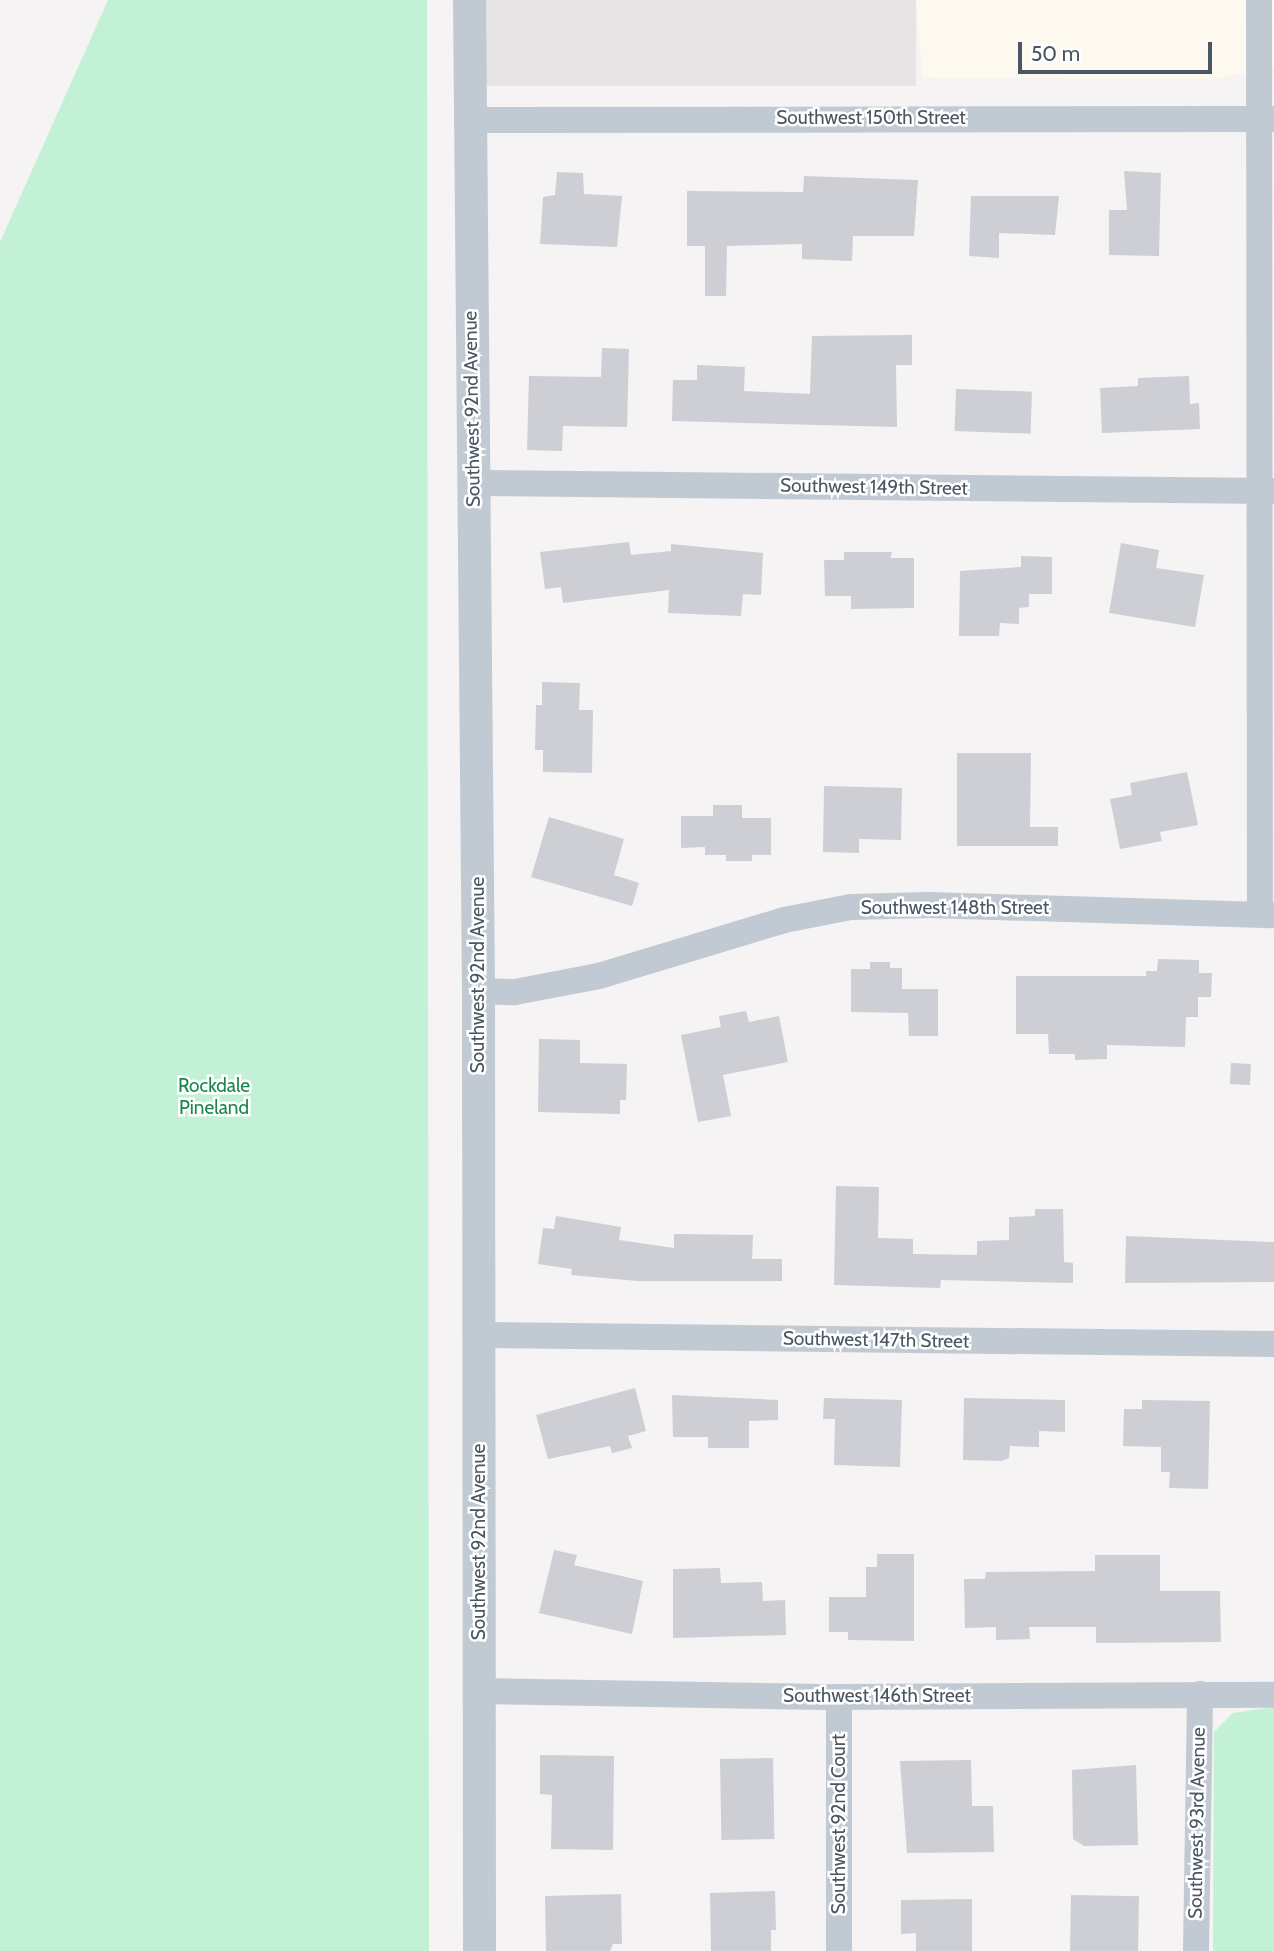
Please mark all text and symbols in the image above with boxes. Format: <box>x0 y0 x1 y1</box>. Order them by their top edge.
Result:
scale bar <box>1022 28 1216 72</box>
text: 50 m <box>1031 41 1080 66</box>
street label: Southwest 150th Street <box>776 107 966 129</box>
street label: Southwest 92nd Avenue <box>459 311 485 507</box>
street label: Southwest 149th Street <box>780 474 968 500</box>
street label: Southwest 92nd Avenue <box>467 877 489 1073</box>
street label: Southwest 148th Street <box>861 897 1049 919</box>
park label: Rockdale Pineland <box>178 1075 250 1119</box>
street label: Southwest 147th Street <box>783 1327 969 1353</box>
street label: Southwest 92nd Avenue <box>468 1444 490 1640</box>
street label: Southwest 146th Street <box>783 1685 971 1707</box>
street label: Southwest 93rd Avenue <box>1184 1727 1210 1919</box>
street label: Southwest 92nd Court <box>828 1734 850 1914</box>

